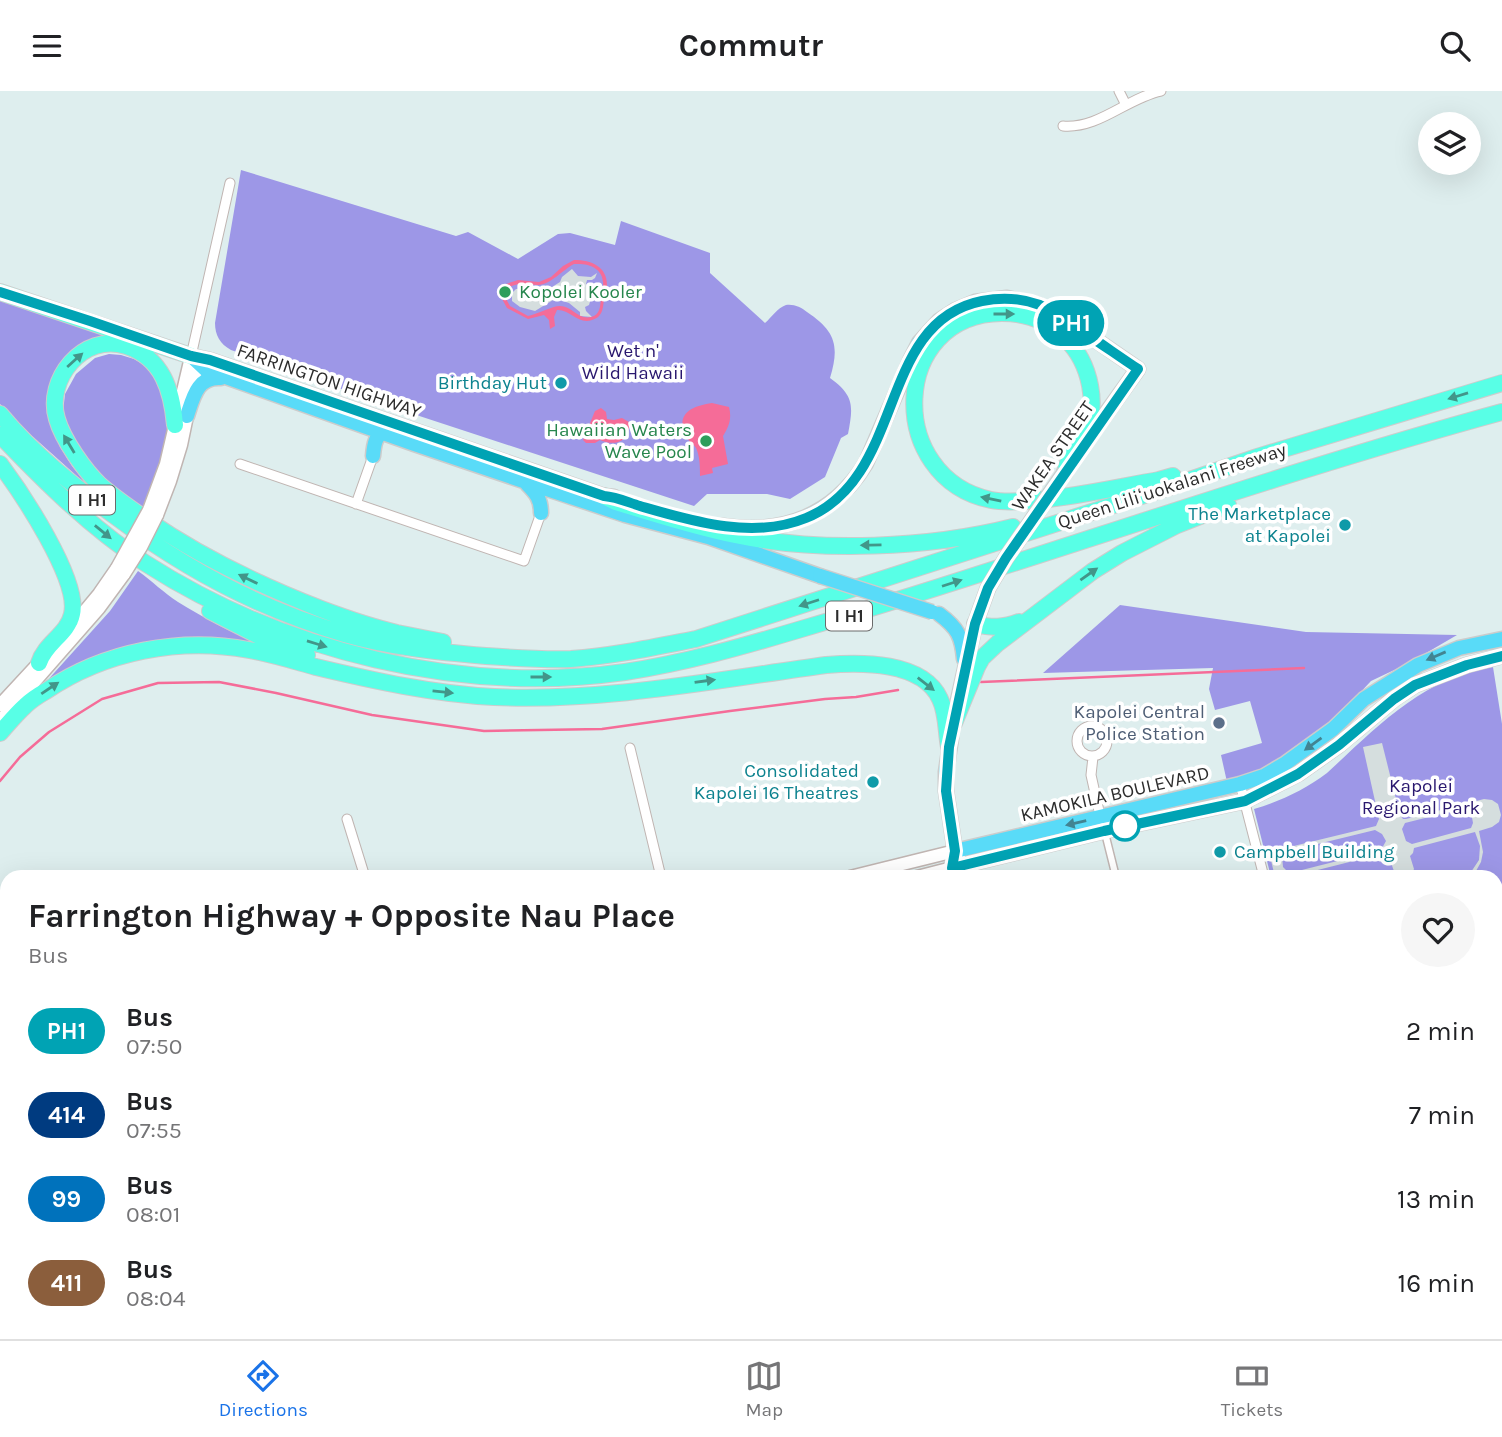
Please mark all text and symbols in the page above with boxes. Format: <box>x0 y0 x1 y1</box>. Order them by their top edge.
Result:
icon: menu <box>28 27 66 65</box>
text: Commutr <box>679 27 823 64</box>
icon: search <box>1436 27 1474 65</box>
map controls <box>1418 112 1481 175</box>
button: layers <box>1418 112 1481 175</box>
place label: Kopolei Kooler <box>519 281 642 303</box>
marker: Kopolei Kooler <box>497 284 513 300</box>
line badge: PH1 <box>1031 300 1111 346</box>
one-way arrow <box>993 308 1015 319</box>
text: PH1 <box>1051 309 1091 337</box>
street label: FARRINGTON HIGHWAY <box>234 339 424 423</box>
park label: Wet n' Wild Hawaii <box>582 340 684 384</box>
one-way arrow <box>66 352 84 368</box>
place label: Birthday Hut <box>438 372 547 394</box>
marker: Birthday Hut <box>553 375 569 391</box>
one-way arrow <box>1448 392 1469 402</box>
street label: WAKEA STREET <box>1007 397 1099 515</box>
place label: Hawaiian Waters Wave Pool <box>546 419 692 463</box>
marker: Hawaiian Waters Wave Pool <box>698 433 714 449</box>
one-way arrow <box>63 434 76 453</box>
street label: Queen Liliʻuokalani Freeway <box>1055 439 1289 533</box>
road number: I H1 <box>69 485 115 515</box>
one-way arrow <box>980 493 1002 504</box>
place label: The Marketplace at Kapolei <box>1188 503 1331 547</box>
marker: The Marketplace at Kapolei <box>1337 517 1353 533</box>
one-way arrow <box>94 524 112 539</box>
one-way arrow <box>860 540 882 551</box>
one-way arrow <box>1080 567 1098 581</box>
one-way arrow <box>238 573 258 585</box>
one-way arrow <box>942 578 963 588</box>
one-way arrow <box>799 598 820 609</box>
road number: I H1 <box>826 601 872 631</box>
one-way arrow <box>307 639 328 649</box>
one-way arrow <box>1426 651 1447 662</box>
one-way arrow <box>530 671 552 683</box>
one-way arrow <box>694 676 716 687</box>
one-way arrow <box>917 676 935 691</box>
one-way arrow <box>41 682 60 695</box>
one-way arrow <box>433 686 455 697</box>
place label: Kapolei Central Police Station <box>1074 701 1205 745</box>
marker: Kapolei Central Police Station <box>1211 715 1227 731</box>
one-way arrow <box>1303 737 1322 751</box>
place label: Consolidated Kapolei 16 Theatres <box>694 760 859 804</box>
street label: KAMOKILA BOULEVARD <box>1018 762 1212 826</box>
marker: Consolidated Kapolei 16 Theatres <box>865 774 881 790</box>
park label: Kapolei Regional Park <box>1362 775 1481 819</box>
unlabelled marker <box>1110 811 1140 841</box>
one-way arrow <box>1065 818 1087 829</box>
place label: Campbell Building <box>1234 841 1395 863</box>
marker: Campbell Building <box>1212 844 1228 860</box>
button: heart <box>1401 893 1475 967</box>
text: Farrington Highway + Opposite Nau Place <box>28 897 675 935</box>
text: Bus <box>28 942 68 969</box>
text: Bus <box>126 1002 173 1033</box>
text: 2 min <box>1406 1016 1475 1047</box>
text: PH1 <box>47 1017 86 1045</box>
text: 07:50 <box>126 1033 182 1060</box>
text: Bus <box>126 1086 173 1117</box>
text: 7 min <box>1409 1100 1475 1131</box>
text: 414 <box>48 1101 85 1129</box>
text: 07:55 <box>126 1117 182 1144</box>
text: Bus <box>126 1170 173 1201</box>
text: 13 min <box>1397 1184 1475 1215</box>
text: 99 <box>52 1185 81 1213</box>
text: 08:01 <box>126 1201 180 1228</box>
text: Bus <box>126 1254 173 1285</box>
text: 16 min <box>1398 1268 1475 1299</box>
text: 411 <box>51 1269 82 1297</box>
text: 08:04 <box>126 1285 186 1312</box>
tab: Directions <box>219 1357 308 1421</box>
tab: Map <box>745 1357 783 1421</box>
tab: Tickets <box>1221 1357 1283 1421</box>

